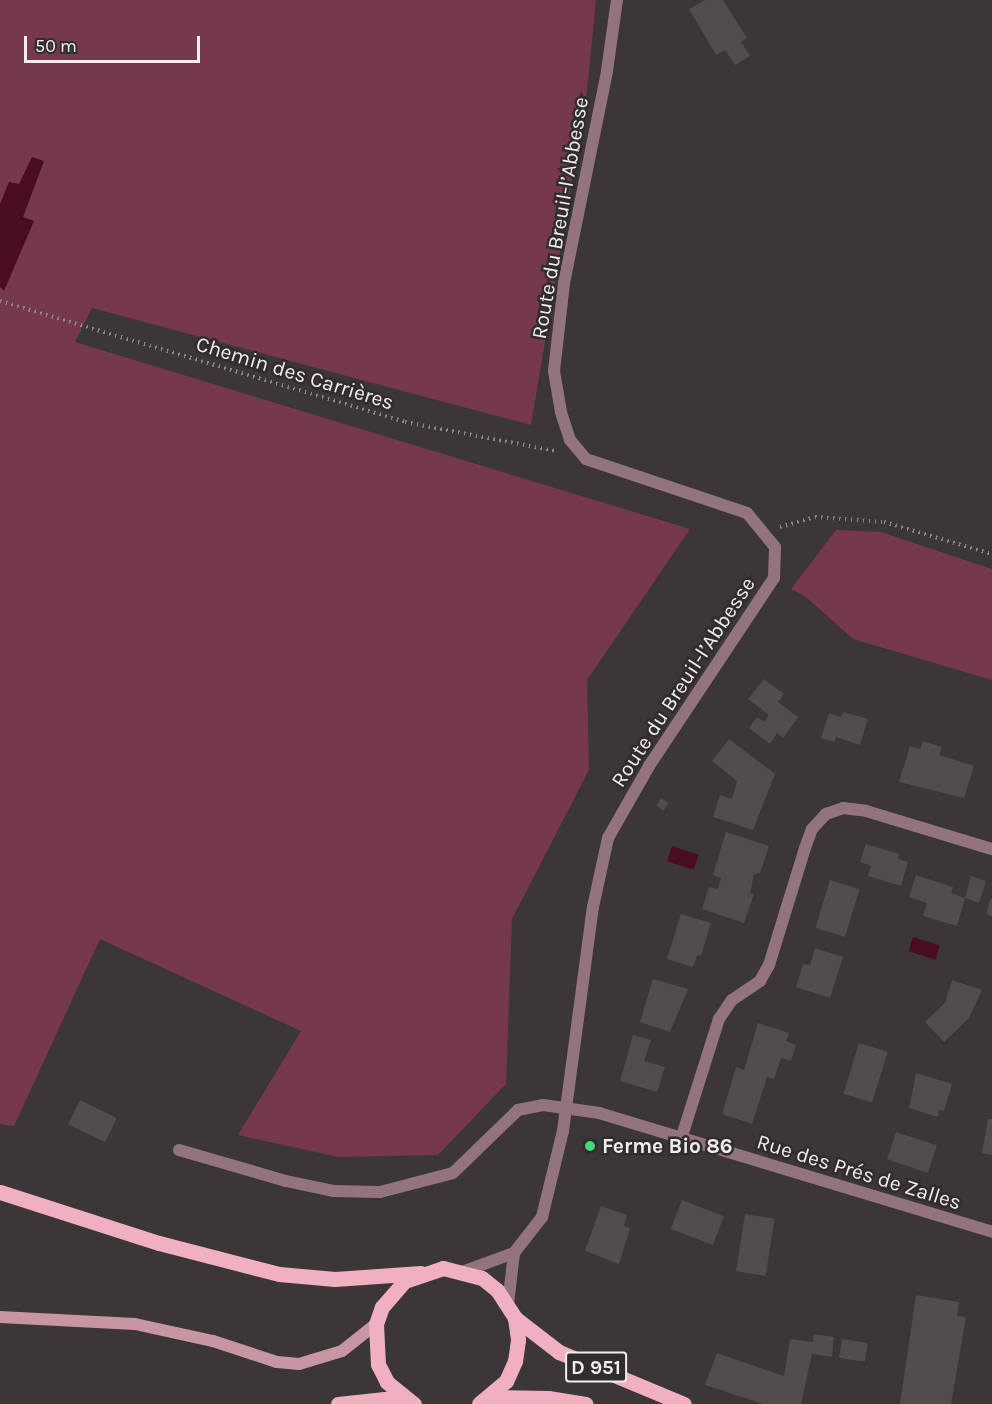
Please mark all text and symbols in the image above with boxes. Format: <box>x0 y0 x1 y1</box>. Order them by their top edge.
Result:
scale bar <box>27 24 202 62</box>
text: 50 m <box>35 35 77 57</box>
street label: Route du Breuil-l’Abbesse <box>526 95 594 341</box>
street label: Chemin des Carrières <box>193 331 397 415</box>
street label: Route du Breuil-l’Abbesse <box>606 572 760 792</box>
street label: Rue des Prés de Zalles <box>754 1129 964 1215</box>
place label: Ferme Bio 86 <box>602 1133 733 1159</box>
marker: Ferme Bio 86 <box>583 1139 597 1153</box>
road number: D 951 <box>564 1350 628 1384</box>

